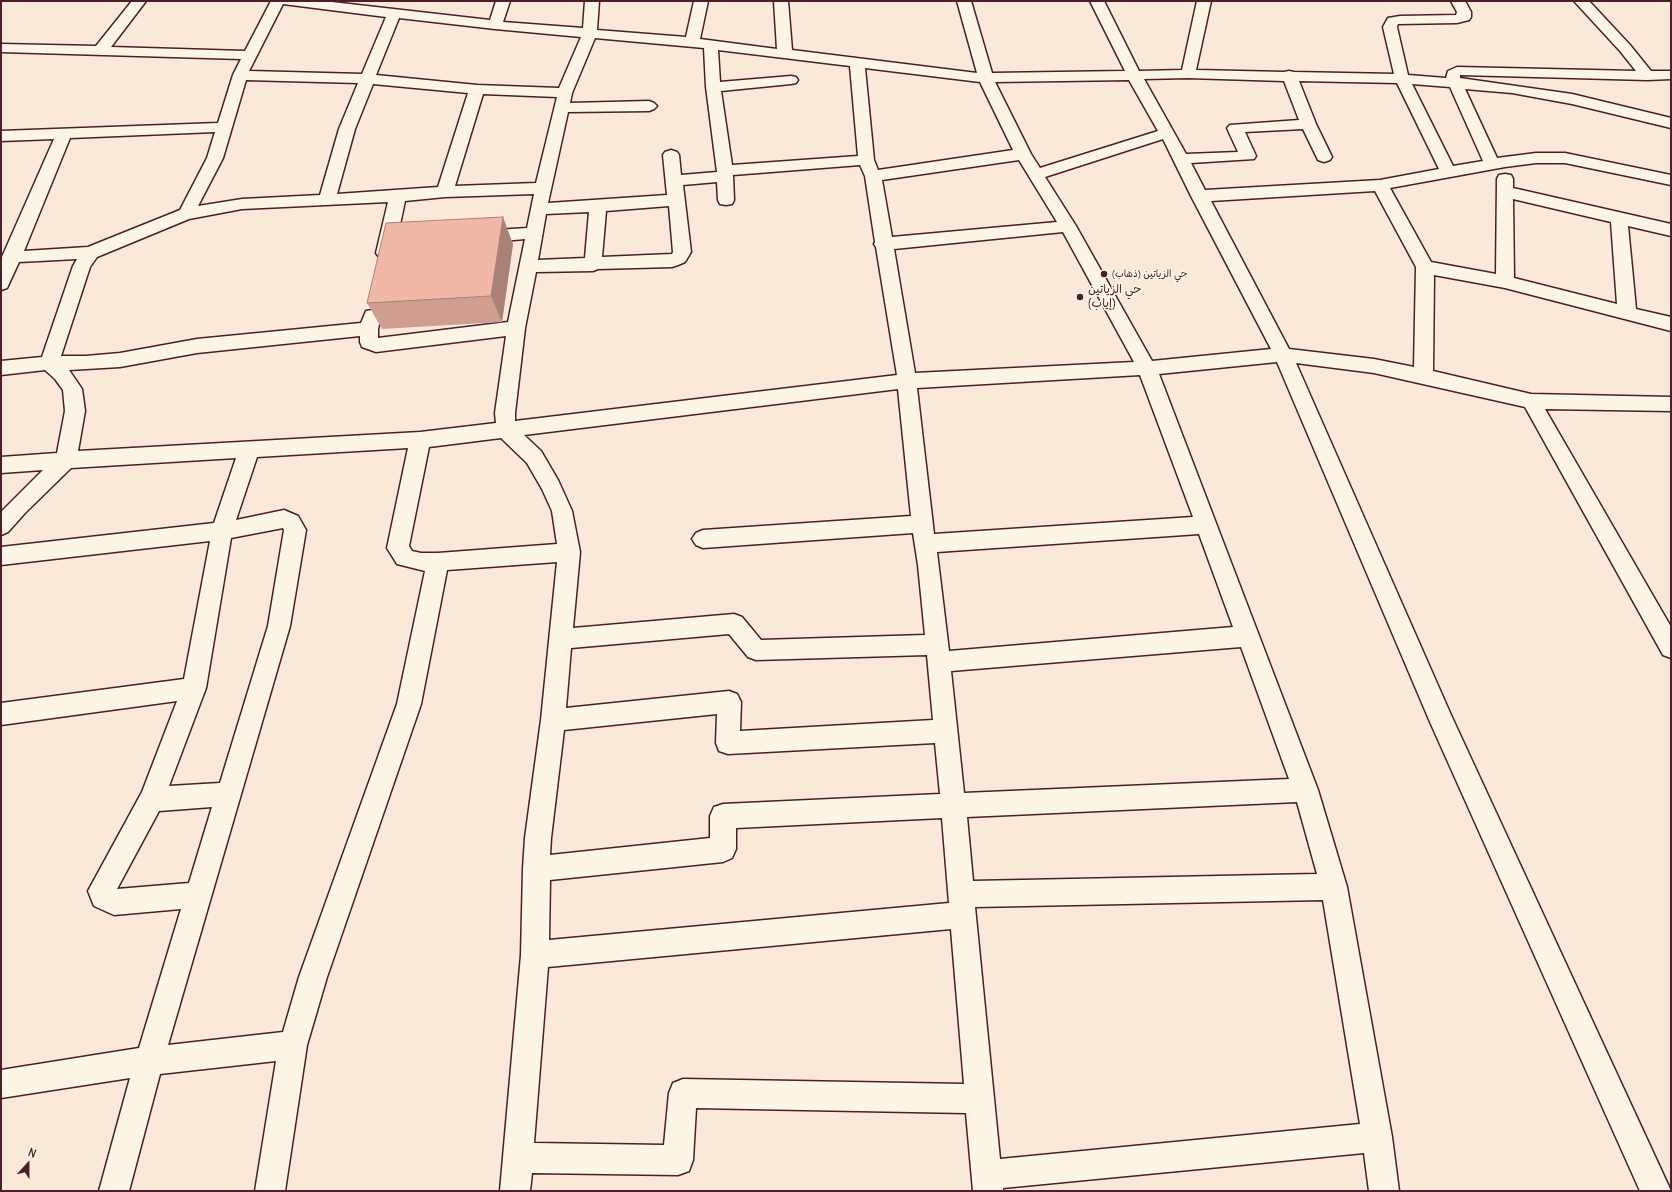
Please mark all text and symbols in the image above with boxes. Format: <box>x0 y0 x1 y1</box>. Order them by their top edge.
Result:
place label: حي الزياتين (ذهاب) <box>1112 268 1188 280</box>
marker: حي الزياتين (ذهاب) <box>1099 269 1109 279</box>
place label: حي الزياتين (إياب) <box>1088 283 1141 311</box>
marker: حي الزياتين (إياب) <box>1075 292 1085 302</box>
north arrow <box>8 1144 48 1184</box>
text: N <box>26 1145 38 1161</box>

